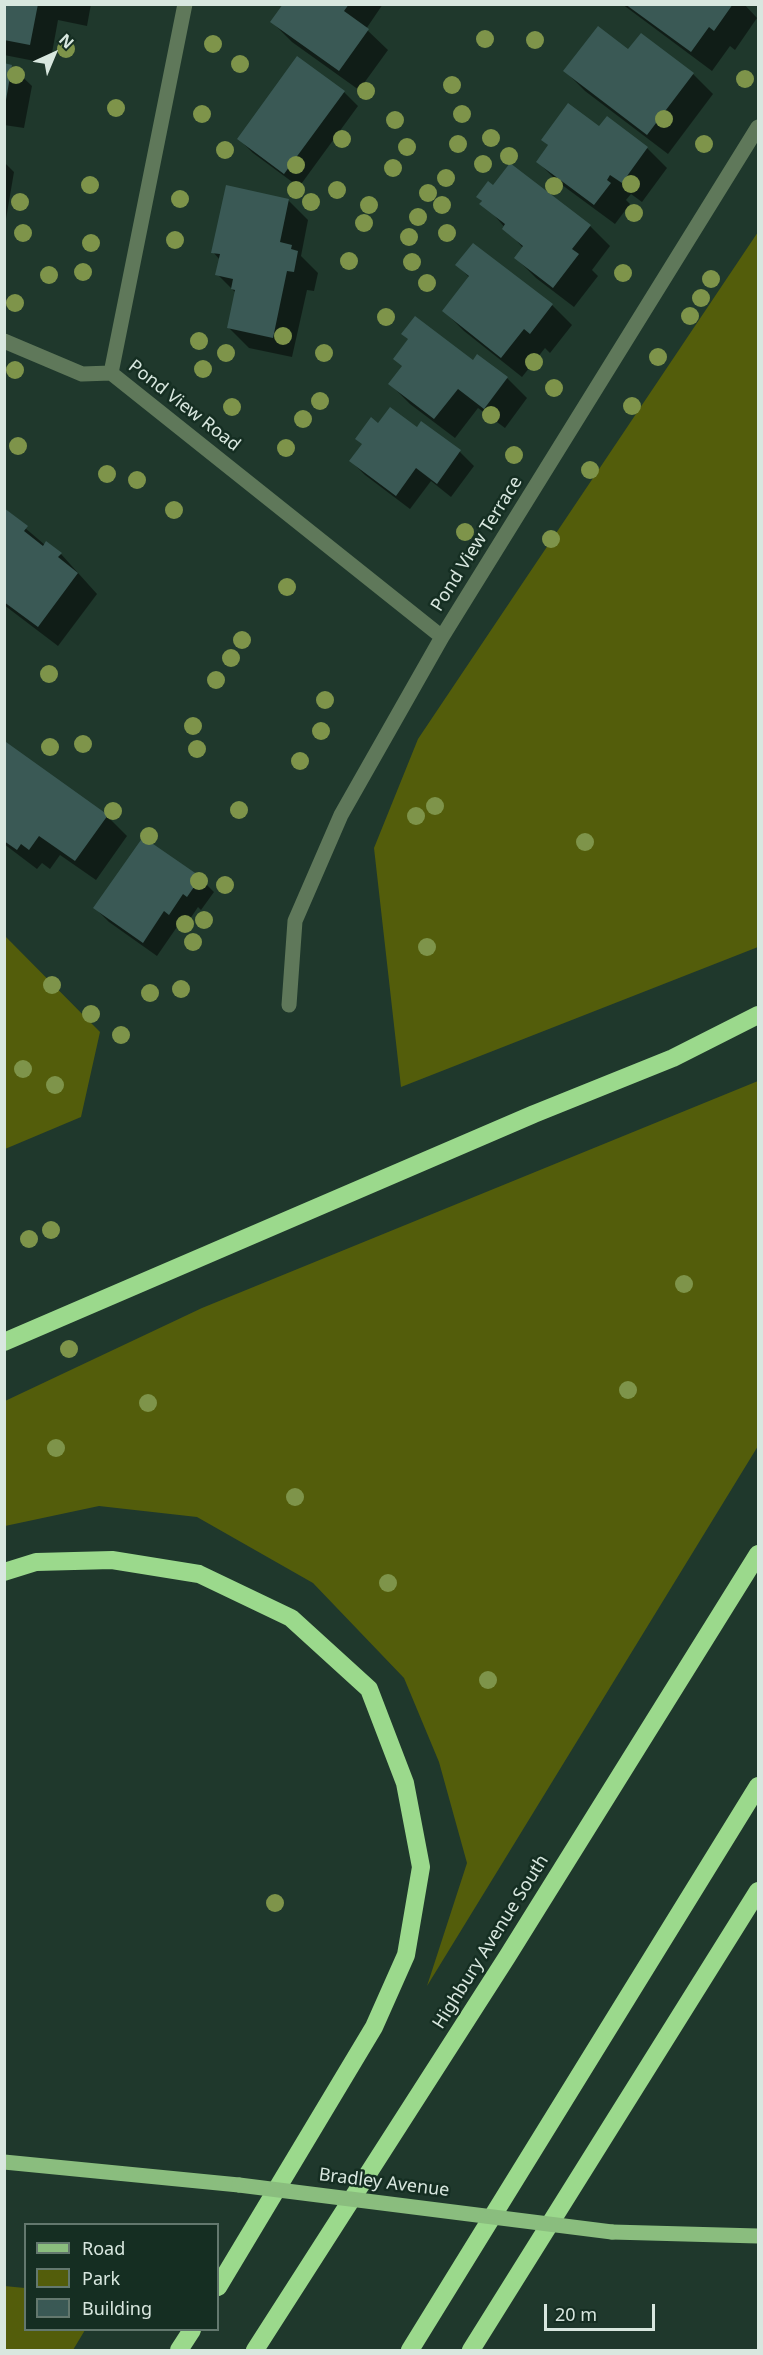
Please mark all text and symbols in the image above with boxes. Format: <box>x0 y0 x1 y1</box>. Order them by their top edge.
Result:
north arrow <box>24 24 84 84</box>
text: N <box>54 29 79 53</box>
street label: Pond View Road <box>124 356 244 456</box>
street label: Pond View Terrace <box>427 473 527 615</box>
street label: Highbury Avenue South <box>429 1851 553 2033</box>
street label: Bradley Avenue <box>317 2164 451 2202</box>
legend <box>24 2223 219 2331</box>
text: Road <box>82 2236 125 2260</box>
text: Park <box>82 2266 120 2290</box>
scale bar <box>547 2292 658 2330</box>
text: Building <box>82 2296 152 2320</box>
text: 20 m <box>555 2302 597 2326</box>

